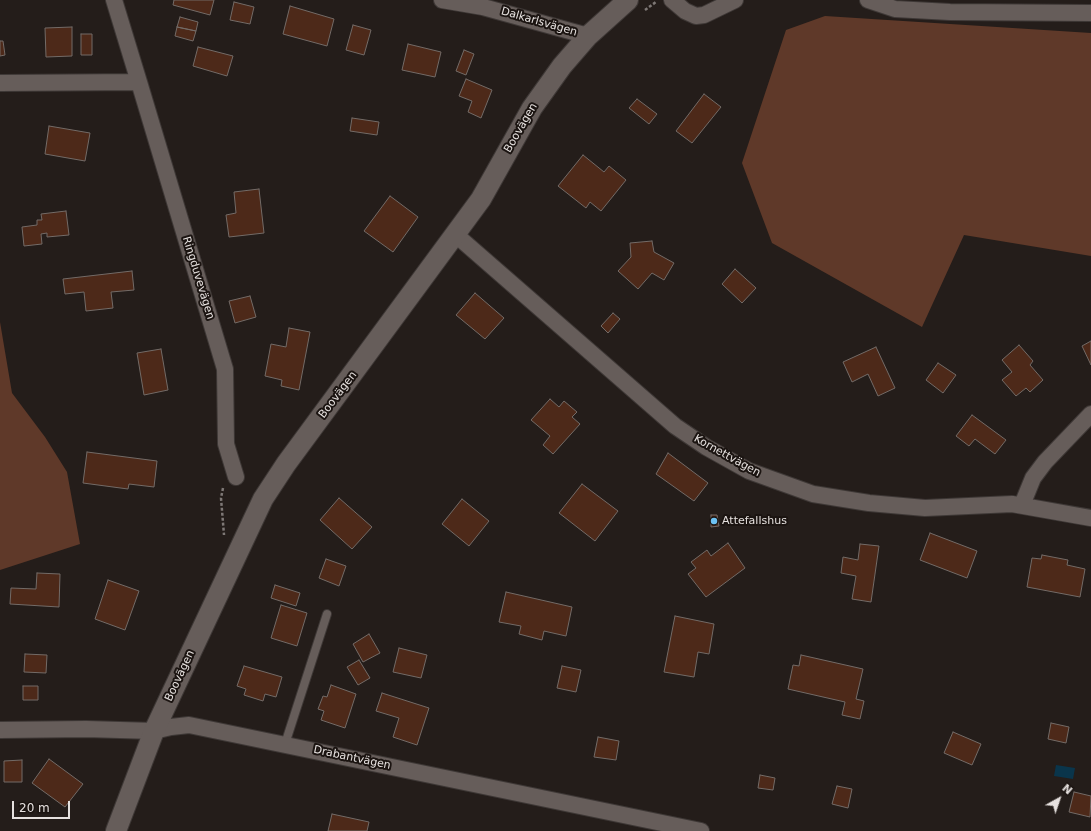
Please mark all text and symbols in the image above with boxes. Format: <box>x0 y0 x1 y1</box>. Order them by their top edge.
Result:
street label: Dalkarlsvägen <box>499 5 579 39</box>
street label: Boovägen <box>502 101 540 155</box>
street label: Ringduvevägen <box>179 235 217 321</box>
street label: Boovägen <box>316 369 360 421</box>
street label: Kornettvägen <box>691 432 763 480</box>
place label: Attefallshus <box>722 514 787 528</box>
marker: Attefallshus <box>709 516 719 526</box>
street label: Boovägen <box>162 648 198 704</box>
street label: Drabantvägen <box>312 743 392 773</box>
north arrow <box>1039 779 1079 819</box>
text: N <box>1059 781 1075 797</box>
scale bar <box>14 793 72 819</box>
text: 20 m <box>19 801 50 815</box>

